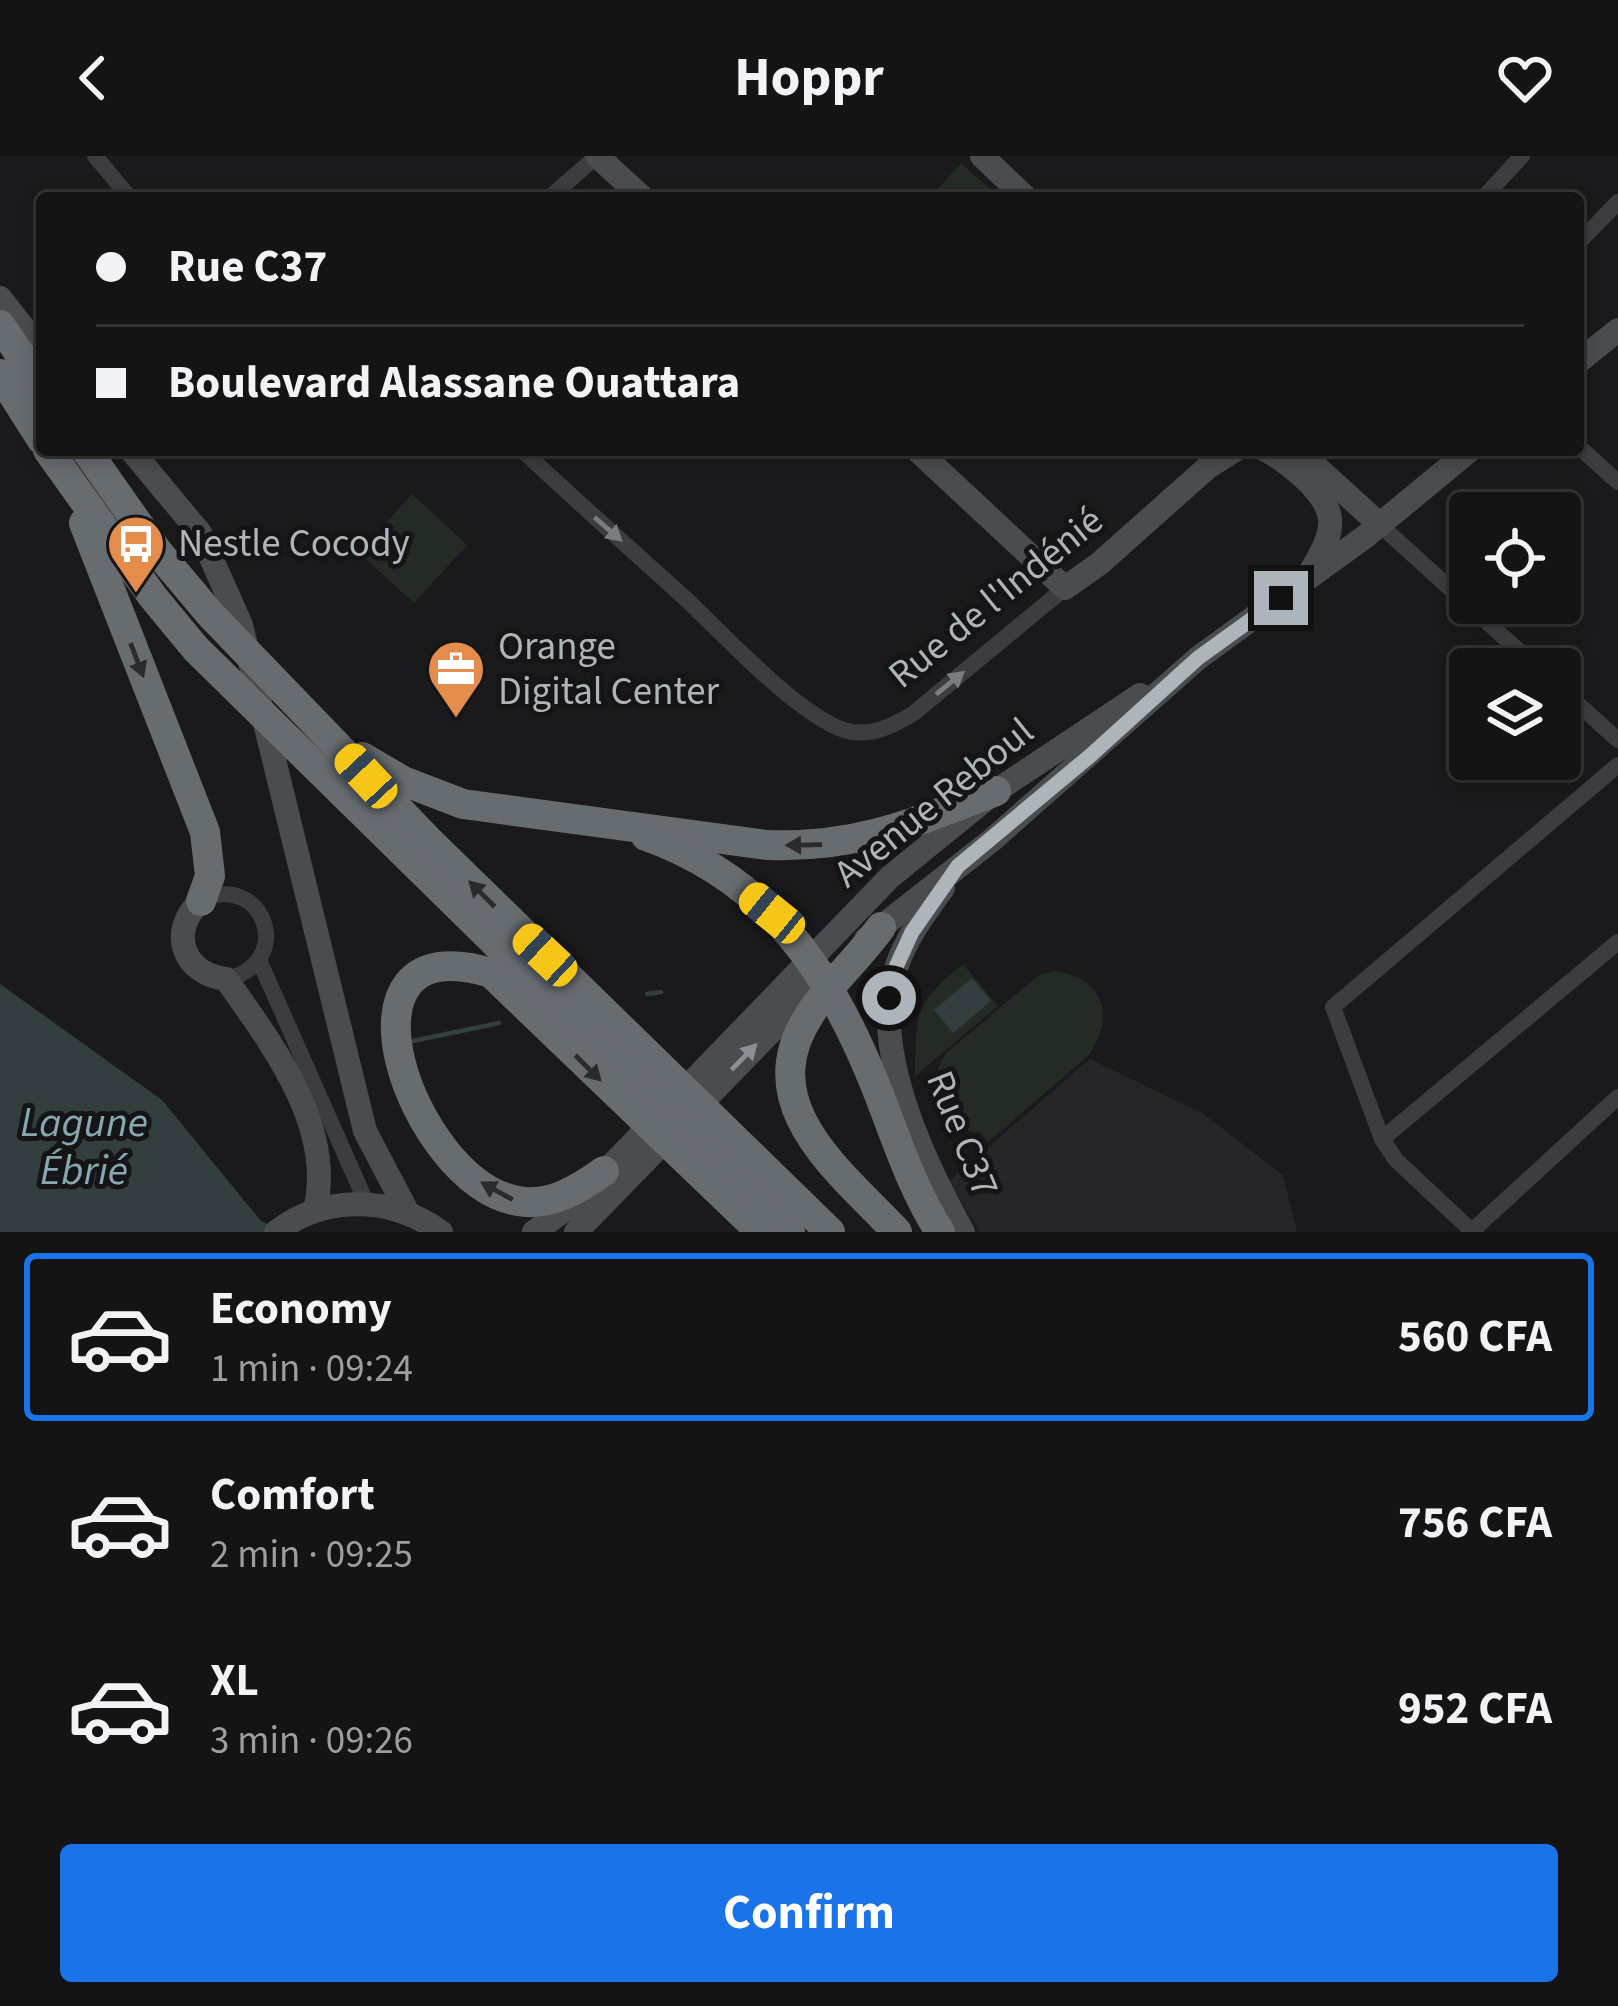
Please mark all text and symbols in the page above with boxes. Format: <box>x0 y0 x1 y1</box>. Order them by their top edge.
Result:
text: Hoppr <box>734 40 884 117</box>
icon: back <box>60 45 126 111</box>
icon: heart <box>1492 45 1558 111</box>
text: Rue C37 <box>168 235 327 299</box>
text: Boulevard Alassane Ouattara <box>168 351 740 415</box>
map controls <box>1449 492 1581 780</box>
button: locate <box>1449 492 1581 624</box>
street label: Rue de l'Indénié <box>877 494 1115 702</box>
bus stop icon: Nestle Cocody <box>105 513 167 595</box>
one-way arrow <box>593 515 623 541</box>
place label: Nestle Cocody <box>178 516 410 572</box>
route end <box>1254 571 1308 625</box>
place label: Orange Digital Center <box>498 619 720 720</box>
office icon: Orange Digital Center <box>425 638 487 720</box>
one-way arrow <box>128 642 147 678</box>
button: layers <box>1449 648 1581 780</box>
one-way arrow <box>934 671 965 696</box>
street label: Avenue Reboul <box>822 705 1046 901</box>
car <box>328 737 404 815</box>
one-way arrow <box>784 835 822 854</box>
car <box>733 876 811 950</box>
one-way arrow <box>468 880 496 908</box>
car <box>506 917 584 993</box>
route start <box>862 971 916 1025</box>
one-way arrow <box>729 1042 757 1071</box>
one-way arrow <box>573 1053 601 1082</box>
street label: Rue C37 <box>911 1063 1013 1205</box>
water label: Lagune Ébrié <box>20 1093 148 1201</box>
one-way arrow <box>480 1181 514 1202</box>
text: Economy <box>210 1277 392 1341</box>
icon: car <box>66 1283 174 1391</box>
text: 560 CFA <box>1398 1305 1552 1369</box>
text: 1 min · 09:24 <box>210 1341 413 1397</box>
text: Comfort <box>210 1463 375 1527</box>
icon: car <box>66 1469 174 1577</box>
text: 756 CFA <box>1398 1491 1552 1555</box>
text: 2 min · 09:25 <box>210 1527 413 1583</box>
text: XL <box>210 1649 259 1713</box>
icon: car <box>66 1655 174 1763</box>
text: 952 CFA <box>1398 1677 1552 1741</box>
text: 3 min · 09:26 <box>210 1713 413 1769</box>
button: Confirm <box>60 1844 1558 1982</box>

